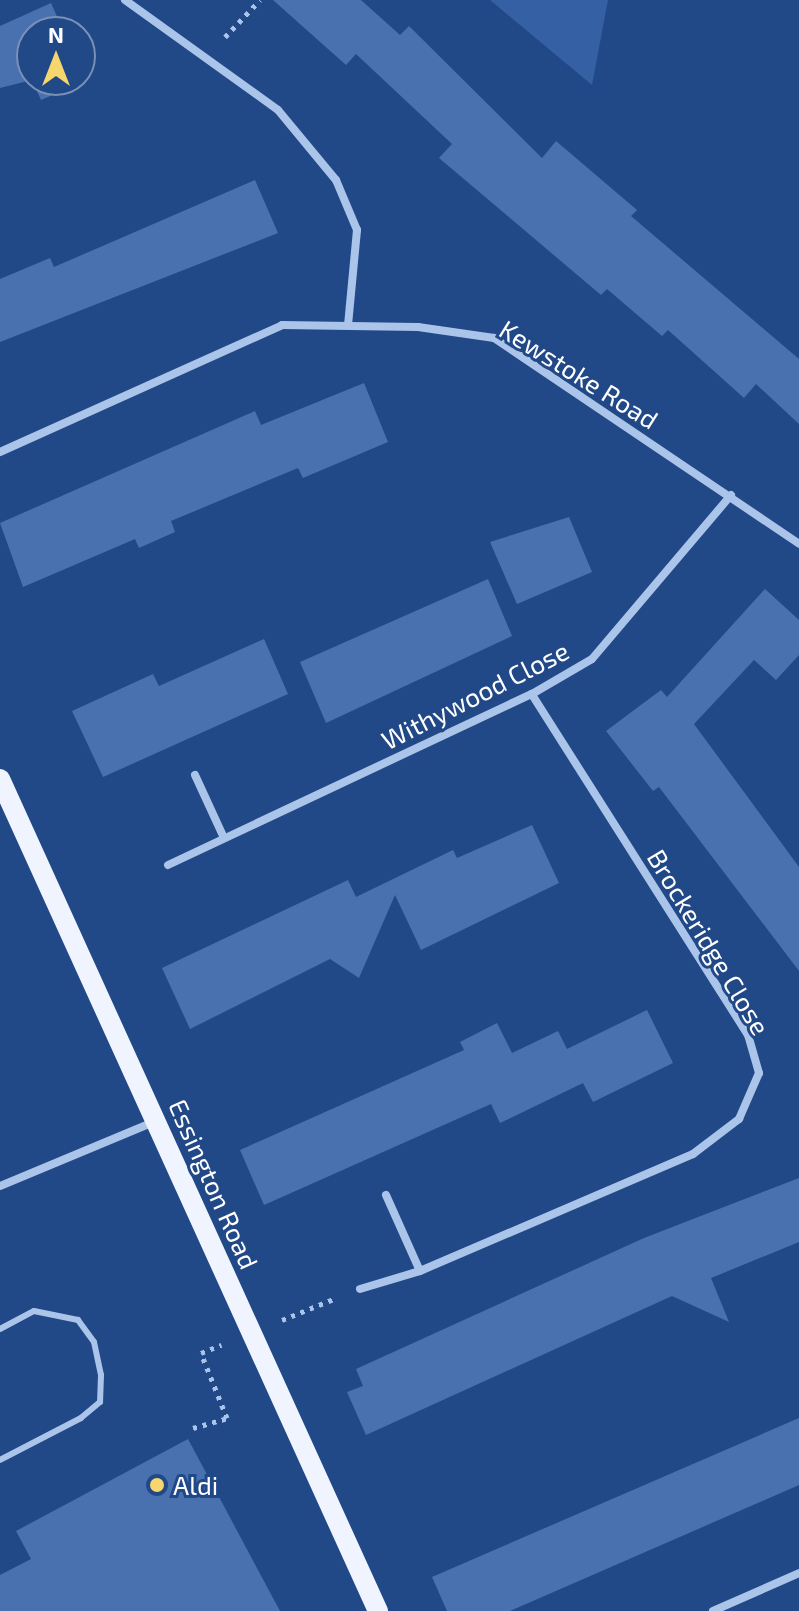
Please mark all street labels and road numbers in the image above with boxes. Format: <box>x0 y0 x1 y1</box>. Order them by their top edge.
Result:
street label: Kewstoke Road <box>494 313 664 435</box>
street label: Withywood Close <box>376 634 574 756</box>
street label: Brockeridge Close <box>641 844 777 1040</box>
street label: Essington Road <box>163 1094 265 1274</box>

